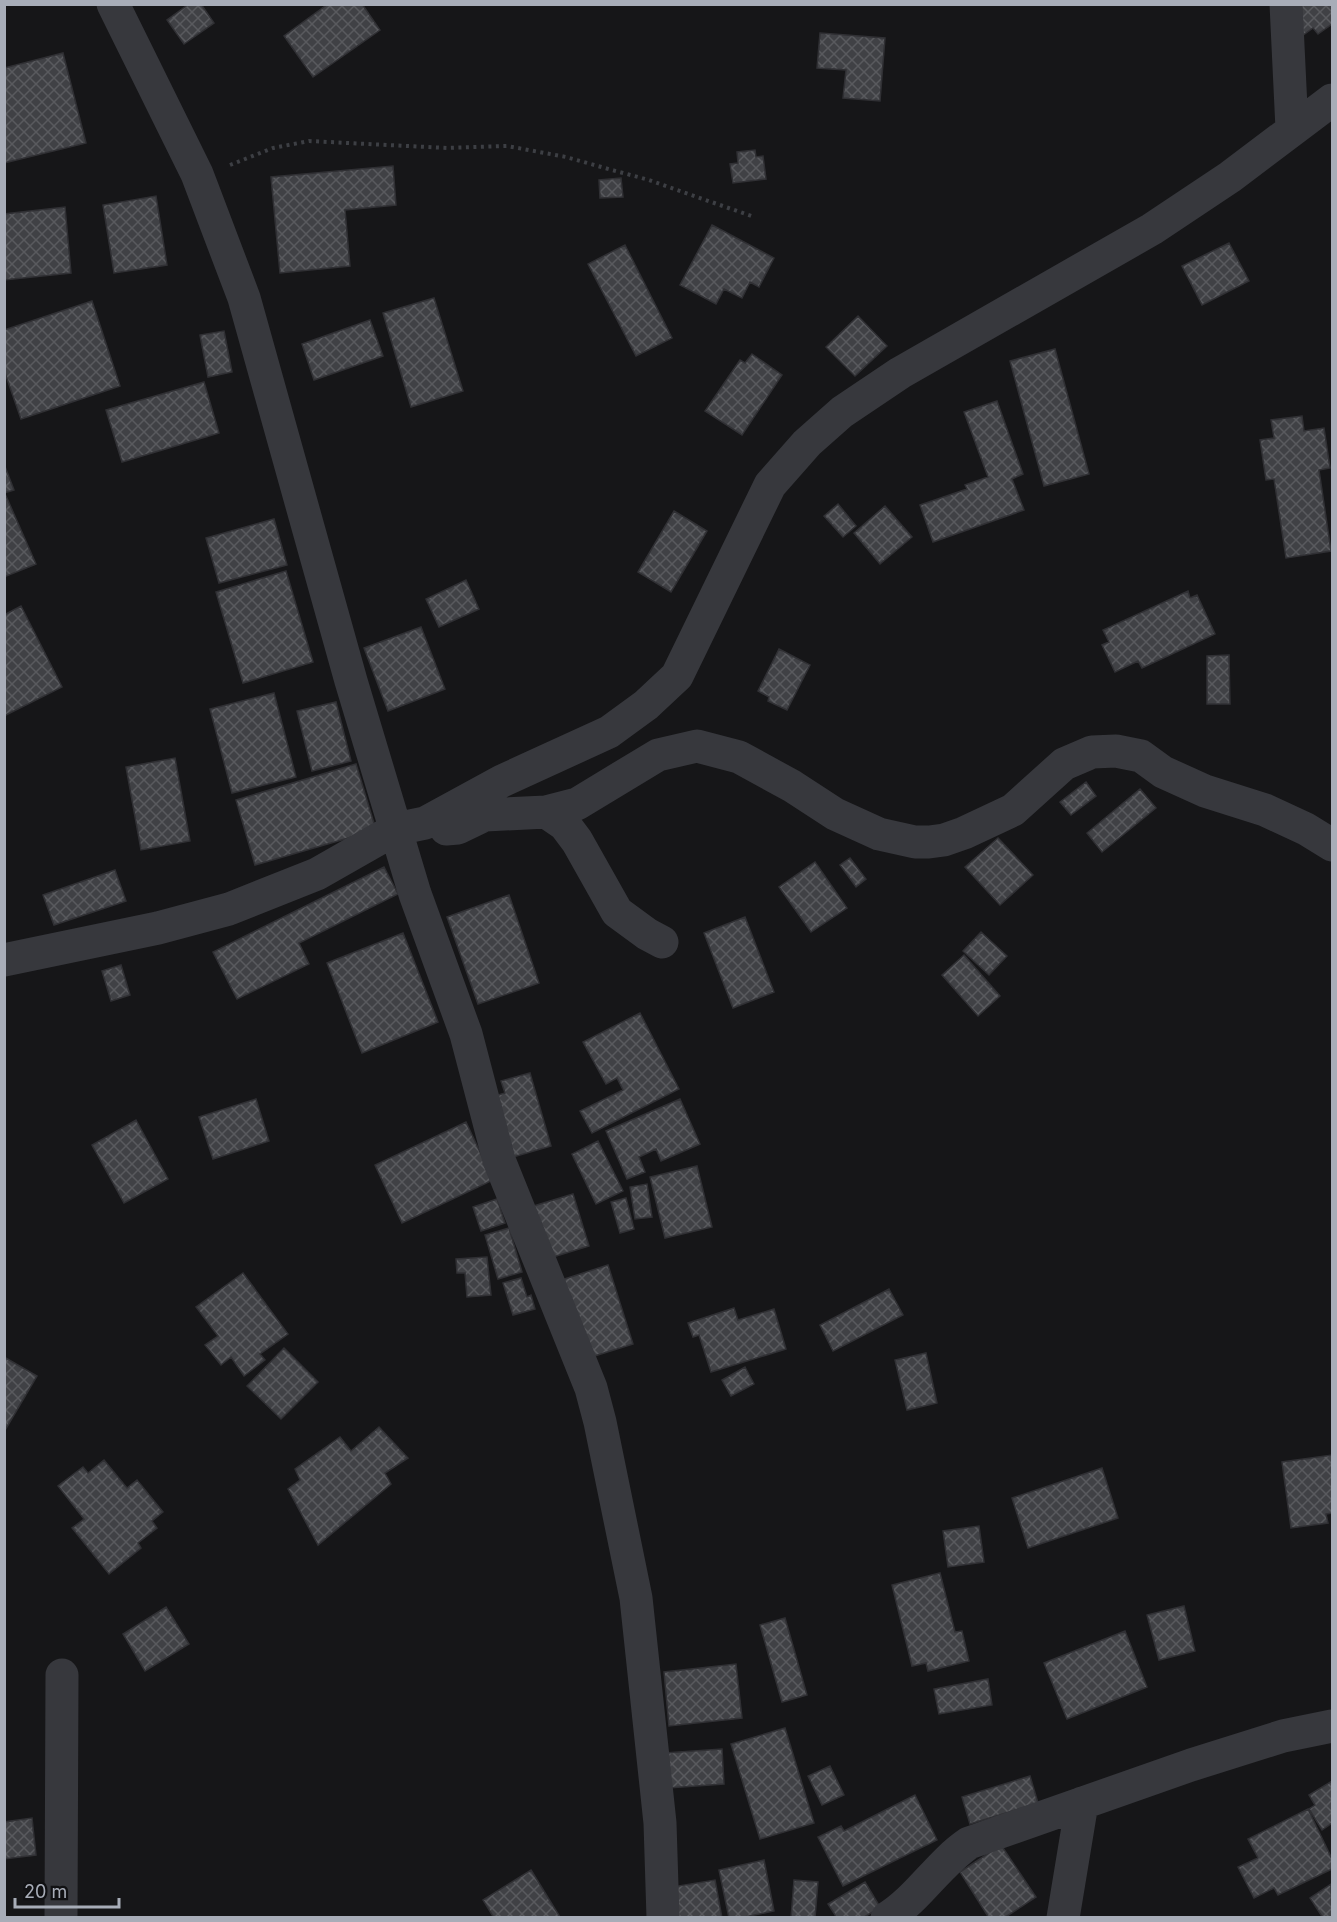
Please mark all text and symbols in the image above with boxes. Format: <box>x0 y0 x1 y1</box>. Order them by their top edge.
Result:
scale bar <box>15 1871 118 1909</box>
text: 20 m <box>24 1881 67 1902</box>

